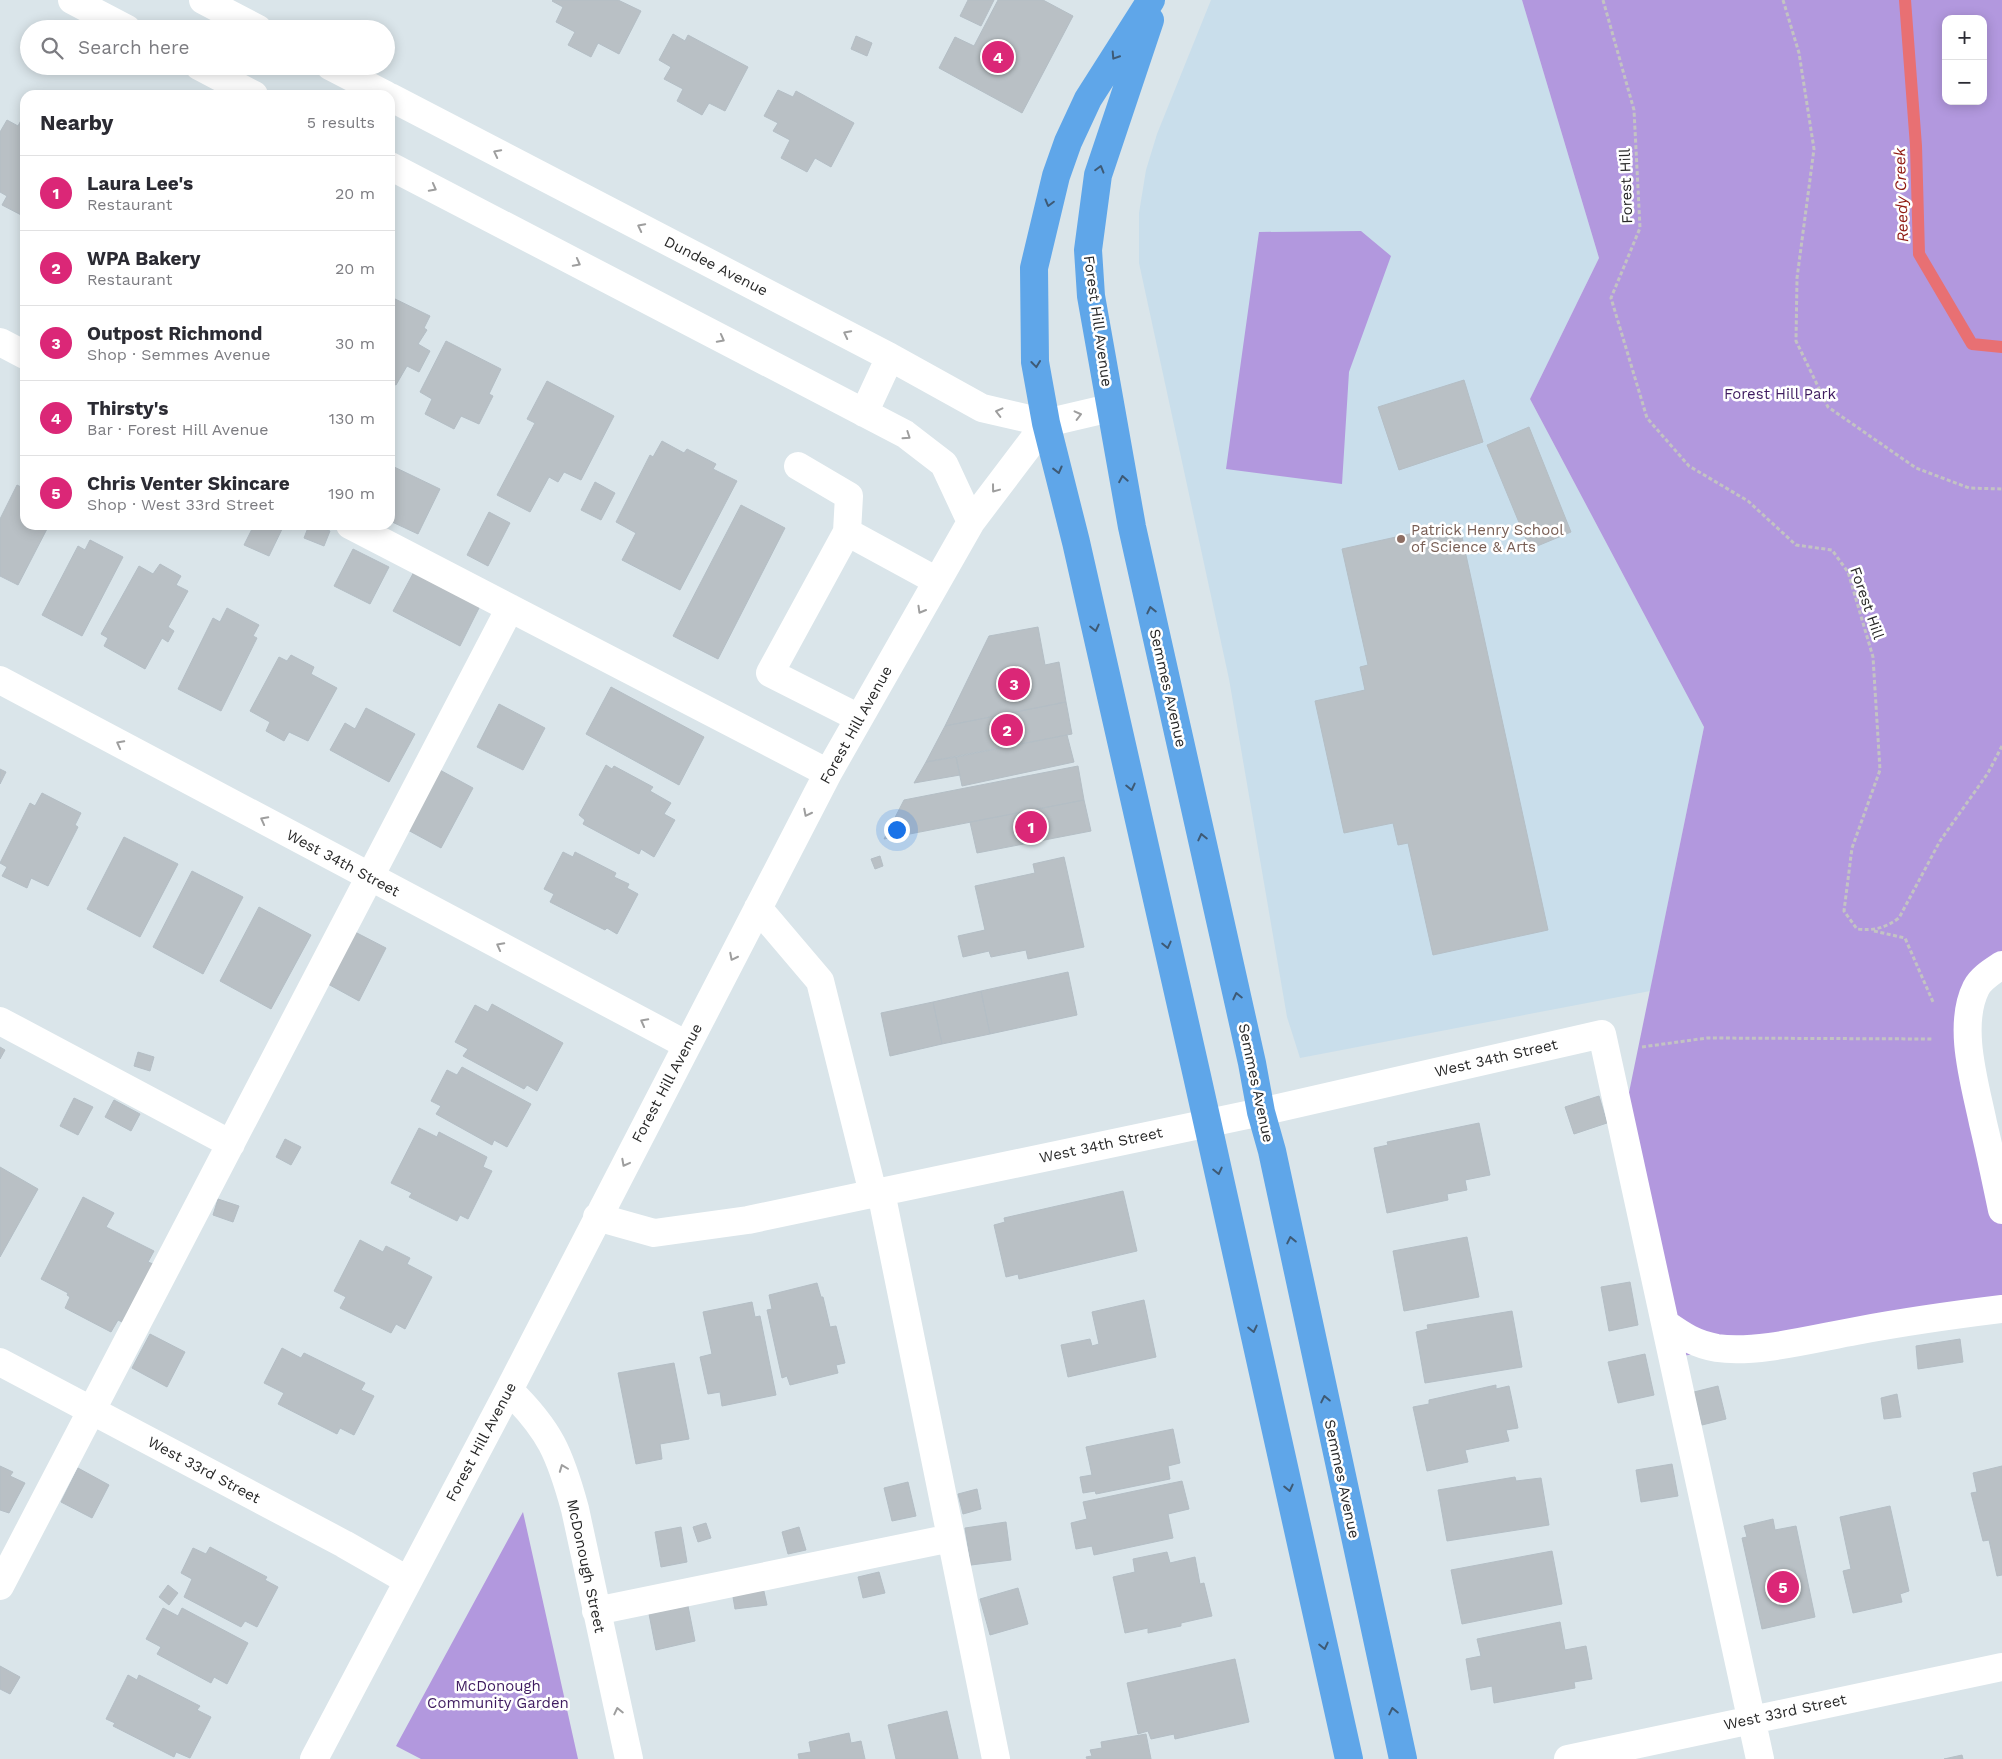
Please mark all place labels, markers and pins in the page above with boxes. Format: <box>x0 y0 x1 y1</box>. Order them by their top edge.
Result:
pin: 4 <box>982 38 1014 76</box>
place label: Patrick Henry School of Science & Arts <box>1411 521 1564 556</box>
marker: Patrick Henry School of Science & Arts <box>1395 533 1407 545</box>
pin: 3 <box>998 665 1030 703</box>
pin: 2 <box>991 711 1023 749</box>
pin: 1 <box>1015 808 1047 846</box>
pin: 5 <box>1767 1568 1799 1606</box>

